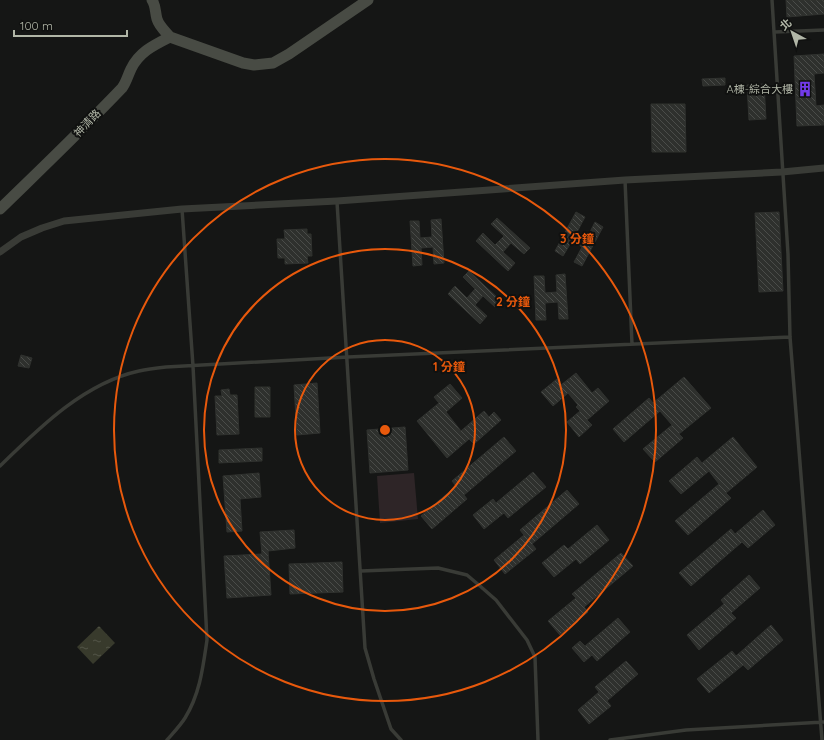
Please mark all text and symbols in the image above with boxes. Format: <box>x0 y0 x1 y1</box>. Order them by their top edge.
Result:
scale bar <box>14 12 127 38</box>
north arrow <box>772 12 812 52</box>
text: 北 <box>777 15 794 33</box>
text: 100 m <box>20 18 53 33</box>
building icon: A棟-綜合大樓 <box>796 80 814 98</box>
place label: A棟-綜合大樓 <box>727 82 793 96</box>
street label: 神清路 <box>71 106 103 140</box>
text: 3 分鐘 <box>560 231 594 246</box>
text: 2 分鐘 <box>496 294 530 309</box>
text: 1 分鐘 <box>433 359 465 374</box>
centre of rings <box>378 423 392 437</box>

